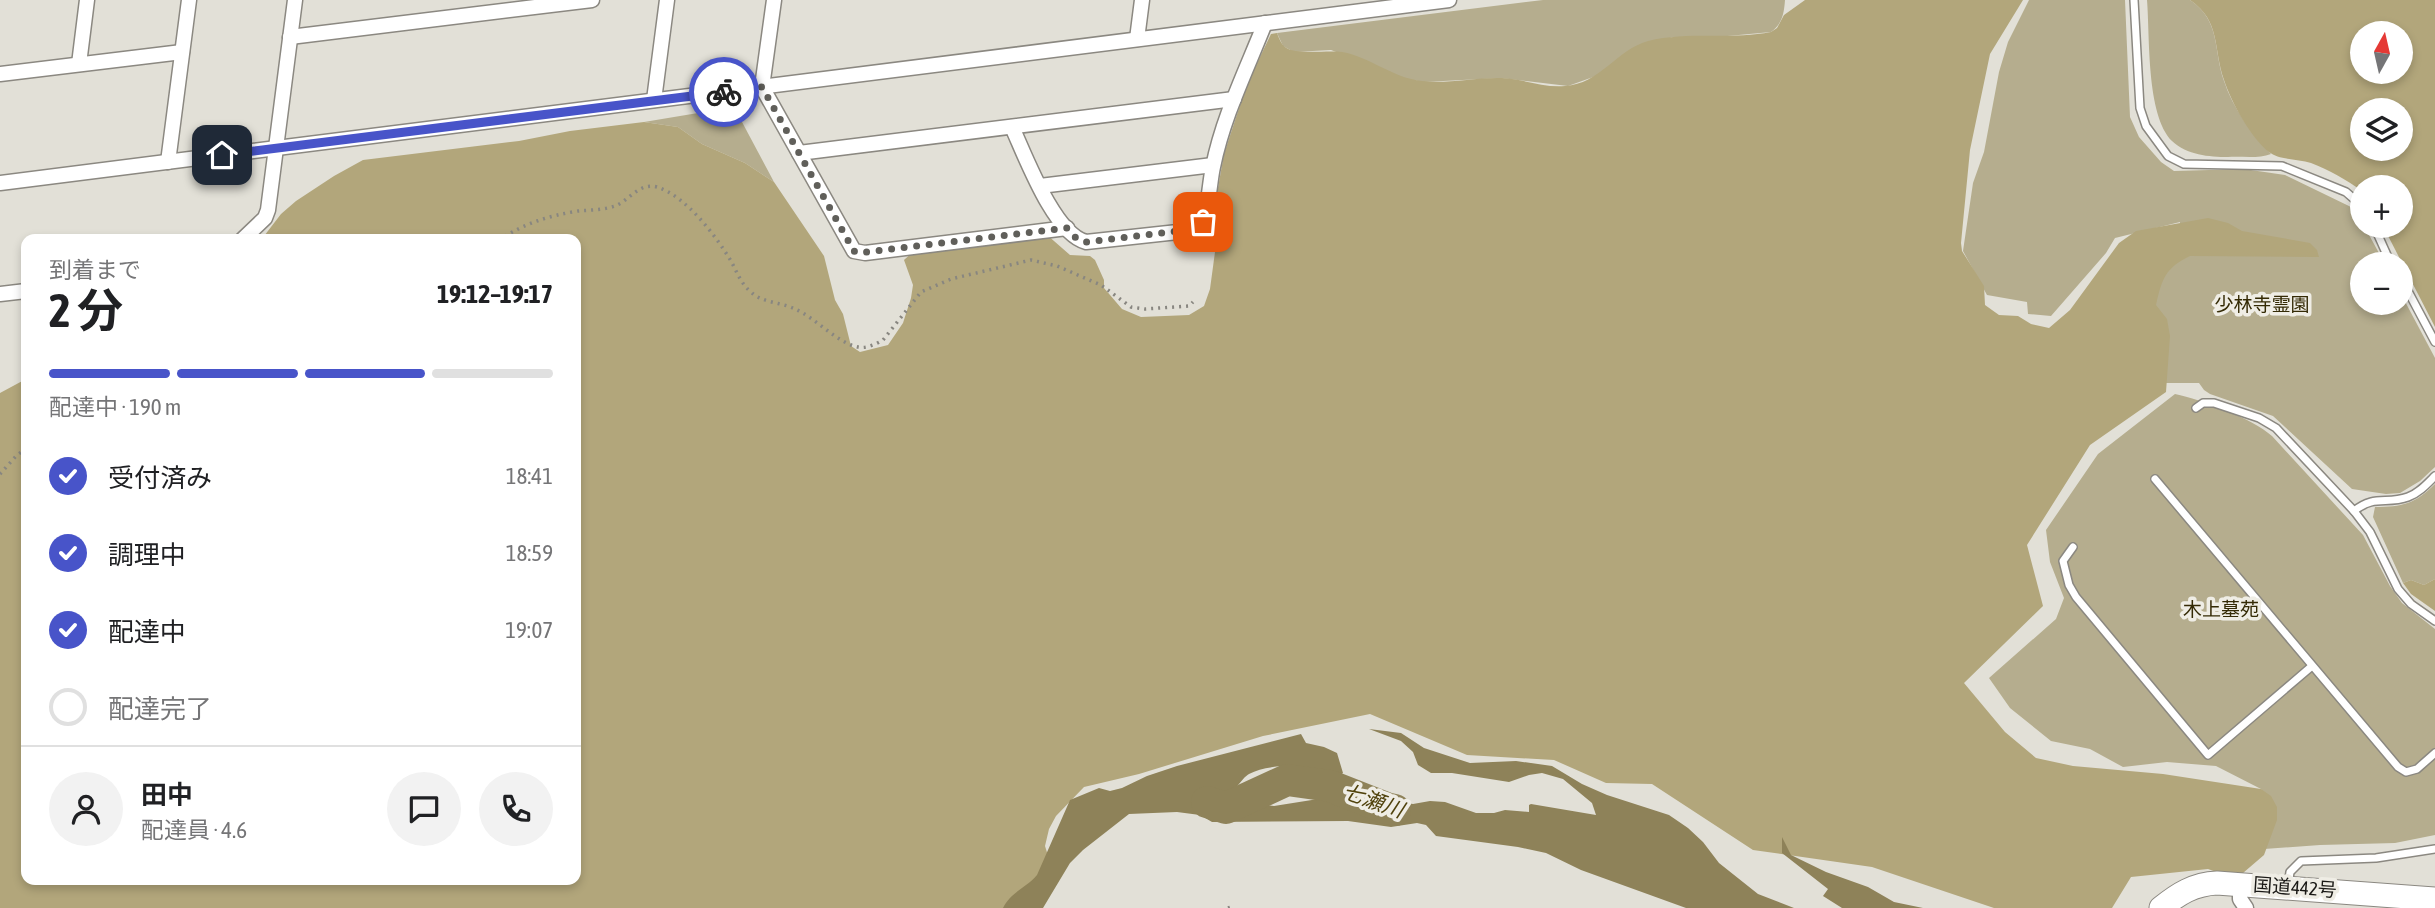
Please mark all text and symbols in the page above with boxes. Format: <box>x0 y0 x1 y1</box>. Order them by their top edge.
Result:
north arrow <box>2350 21 2413 84</box>
map controls <box>2350 21 2413 315</box>
courier <box>689 57 759 127</box>
icon: bike <box>705 73 743 111</box>
button: layers <box>2350 98 2413 161</box>
pin <box>192 125 252 185</box>
icon: home <box>203 136 241 174</box>
button: + <box>2350 175 2413 238</box>
pin <box>1173 192 1233 252</box>
icon: bag <box>1184 203 1222 241</box>
button: − <box>2350 252 2413 315</box>
text: 到着まで <box>49 257 141 283</box>
text: 19:12–19:17 <box>437 279 553 309</box>
text: 2 分 <box>49 284 123 337</box>
park label: 少林寺霊園 <box>2214 293 2310 315</box>
text: 配達中 · 190 m <box>49 394 181 420</box>
icon: check <box>49 457 87 495</box>
text: 受付済み <box>108 463 212 493</box>
text: 18:41 <box>506 463 553 489</box>
icon: check <box>49 534 87 572</box>
text: 調理中 <box>108 540 186 570</box>
text: 18:59 <box>506 540 553 566</box>
park label: 木上墓苑 <box>2183 598 2259 620</box>
icon: check <box>49 611 87 649</box>
text: 配達中 <box>108 617 186 647</box>
text: 19:07 <box>505 617 553 643</box>
text: 配達完了 <box>108 694 212 724</box>
button: person <box>49 772 123 846</box>
button: chat <box>387 772 461 846</box>
button: phone <box>479 772 553 846</box>
water label: 七瀬川 <box>1340 778 1409 822</box>
text: 田中 <box>141 780 193 810</box>
text: 配達員 · 4.6 <box>141 817 247 843</box>
street label: 国道442号 <box>2252 873 2338 901</box>

